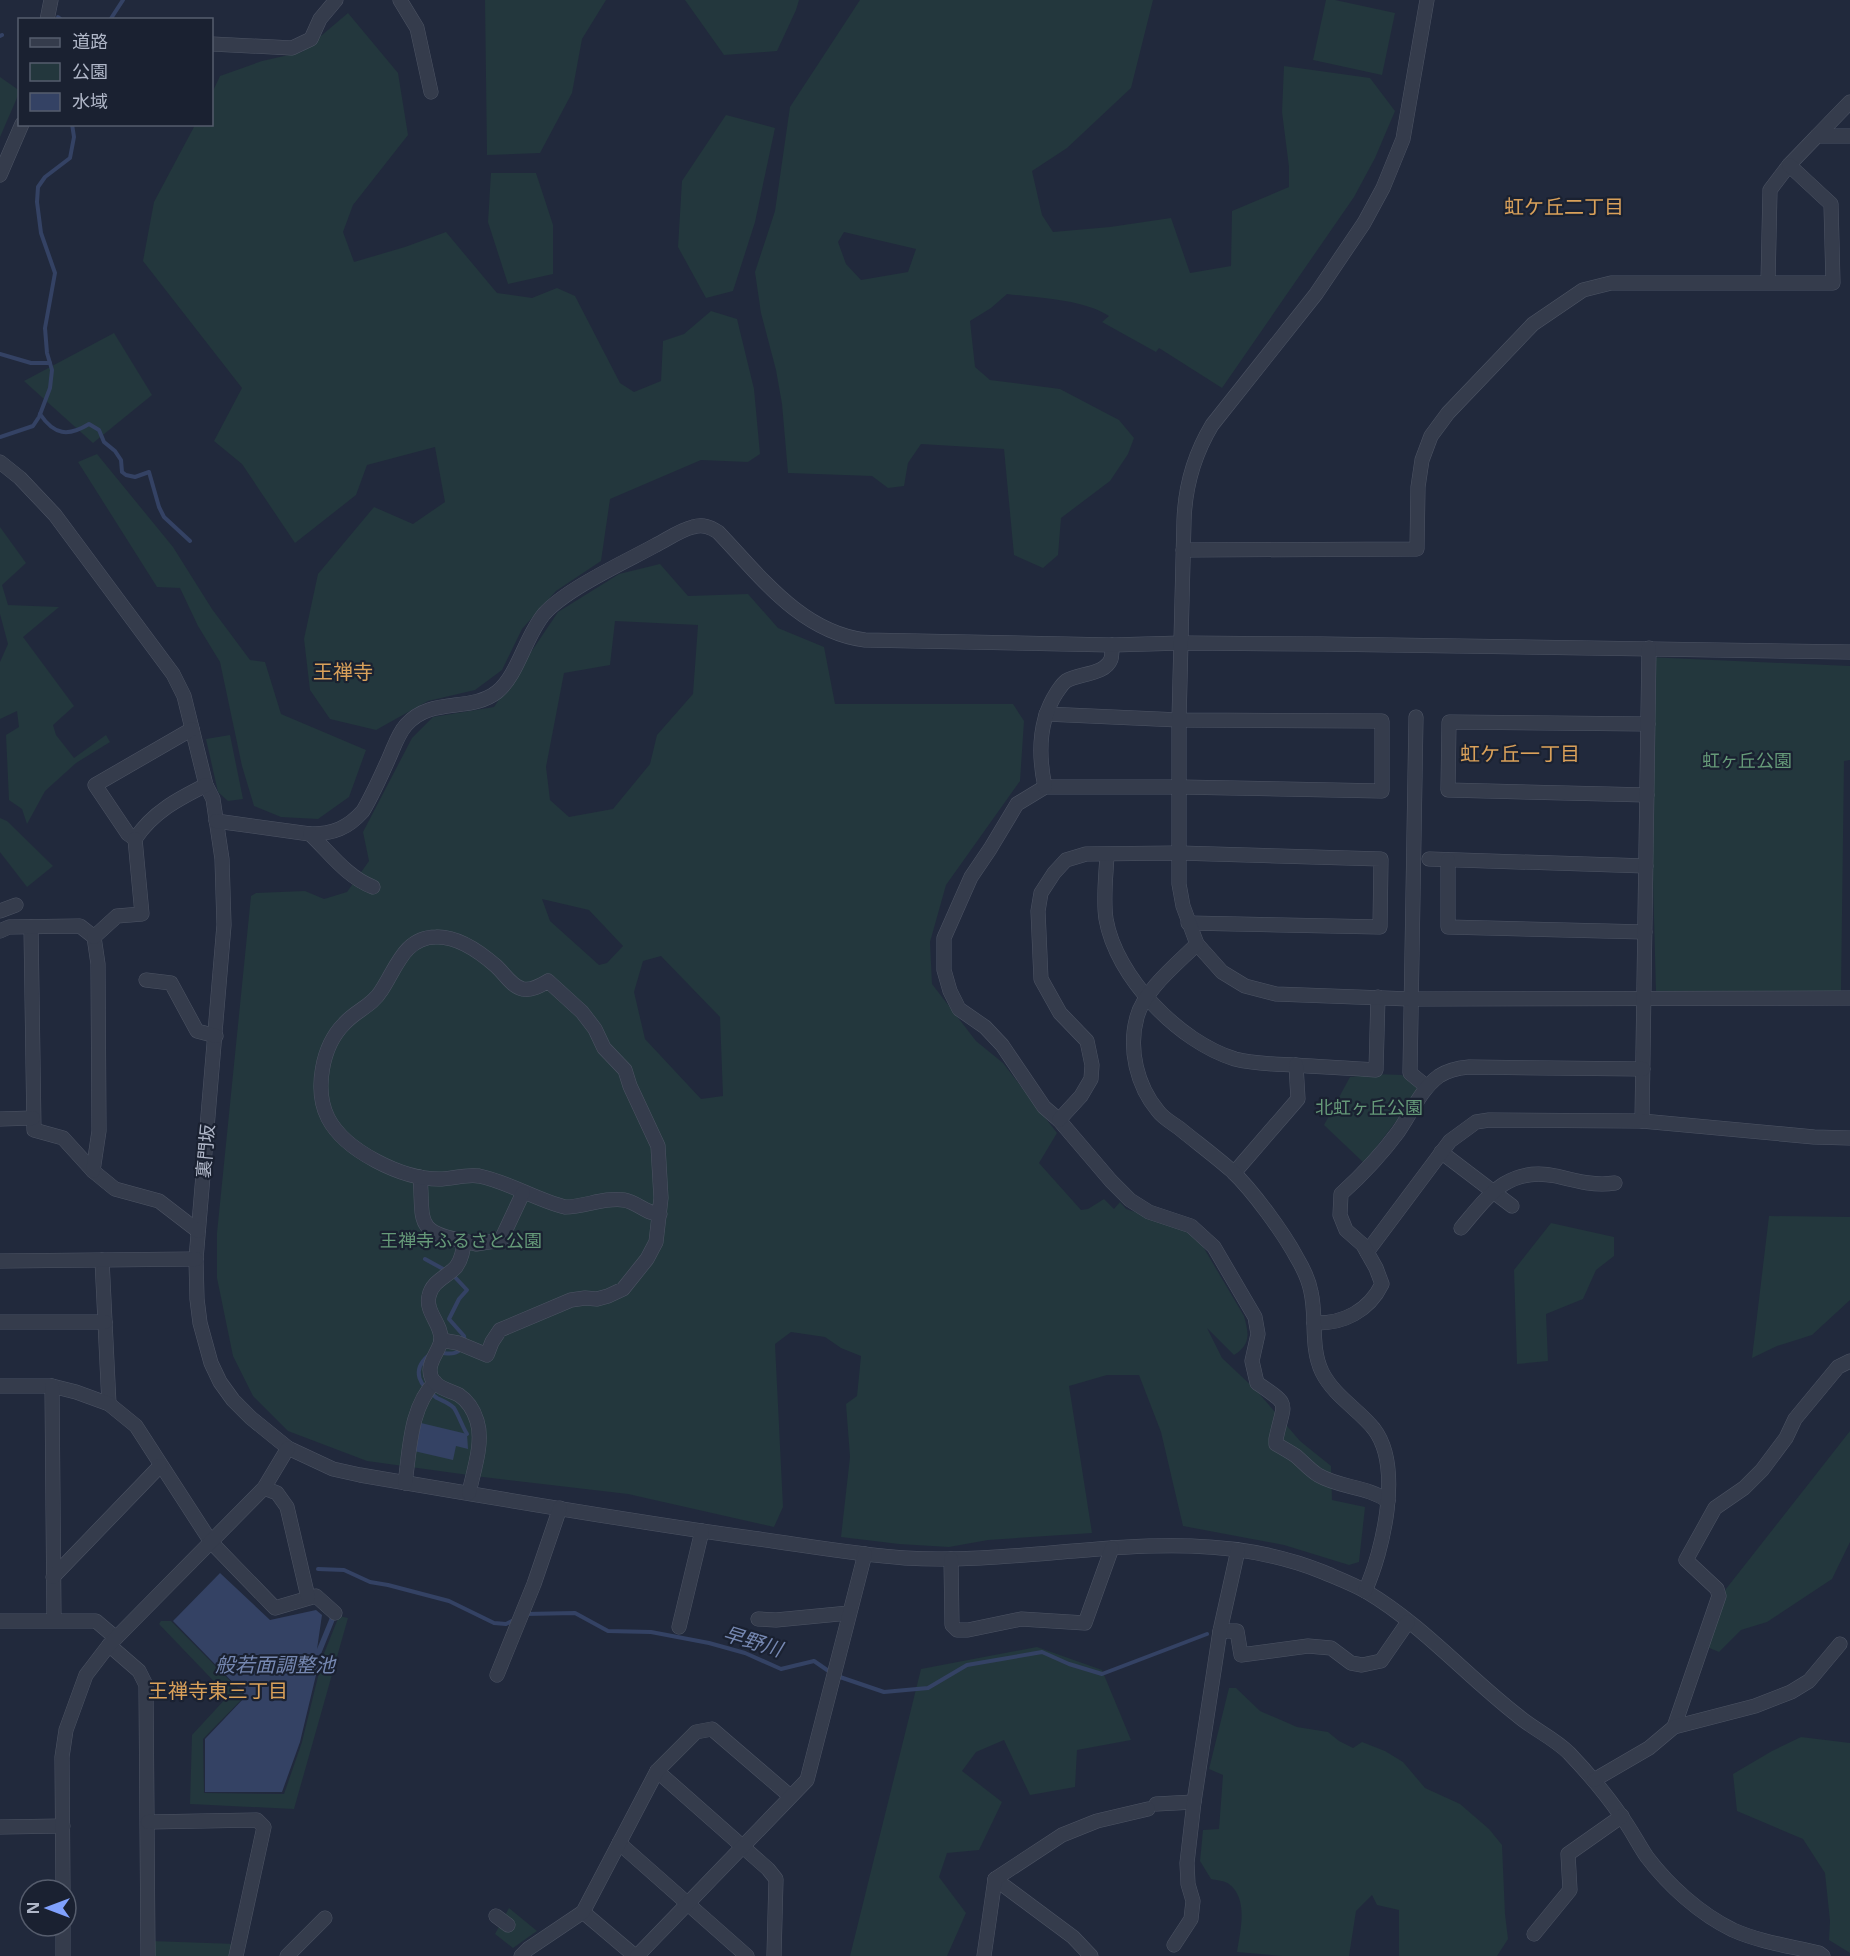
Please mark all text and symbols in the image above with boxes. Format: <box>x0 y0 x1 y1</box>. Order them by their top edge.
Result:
legend <box>18 18 213 126</box>
text: 道路 <box>72 29 108 53</box>
text: 公園 <box>72 59 108 83</box>
text: 水域 <box>72 89 108 113</box>
district label: 虹ケ丘二丁目 <box>1504 193 1624 220</box>
district label: 王禅寺 <box>313 658 373 685</box>
district label: 虹ケ丘一丁目 <box>1460 740 1580 767</box>
park label: 虹ヶ丘公園 <box>1702 748 1792 772</box>
park label: 北虹ヶ丘公園 <box>1315 1095 1423 1119</box>
street label: 裏門坂 <box>191 1123 219 1179</box>
park label: 王禅寺ふるさと公園 <box>380 1228 542 1252</box>
water label: 早野川 <box>720 1619 788 1663</box>
water label: 般若面調整池 <box>215 1651 337 1678</box>
district label: 王禅寺東三丁目 <box>148 1677 288 1704</box>
north arrow <box>18 1878 78 1938</box>
text: N <box>22 1901 44 1915</box>

